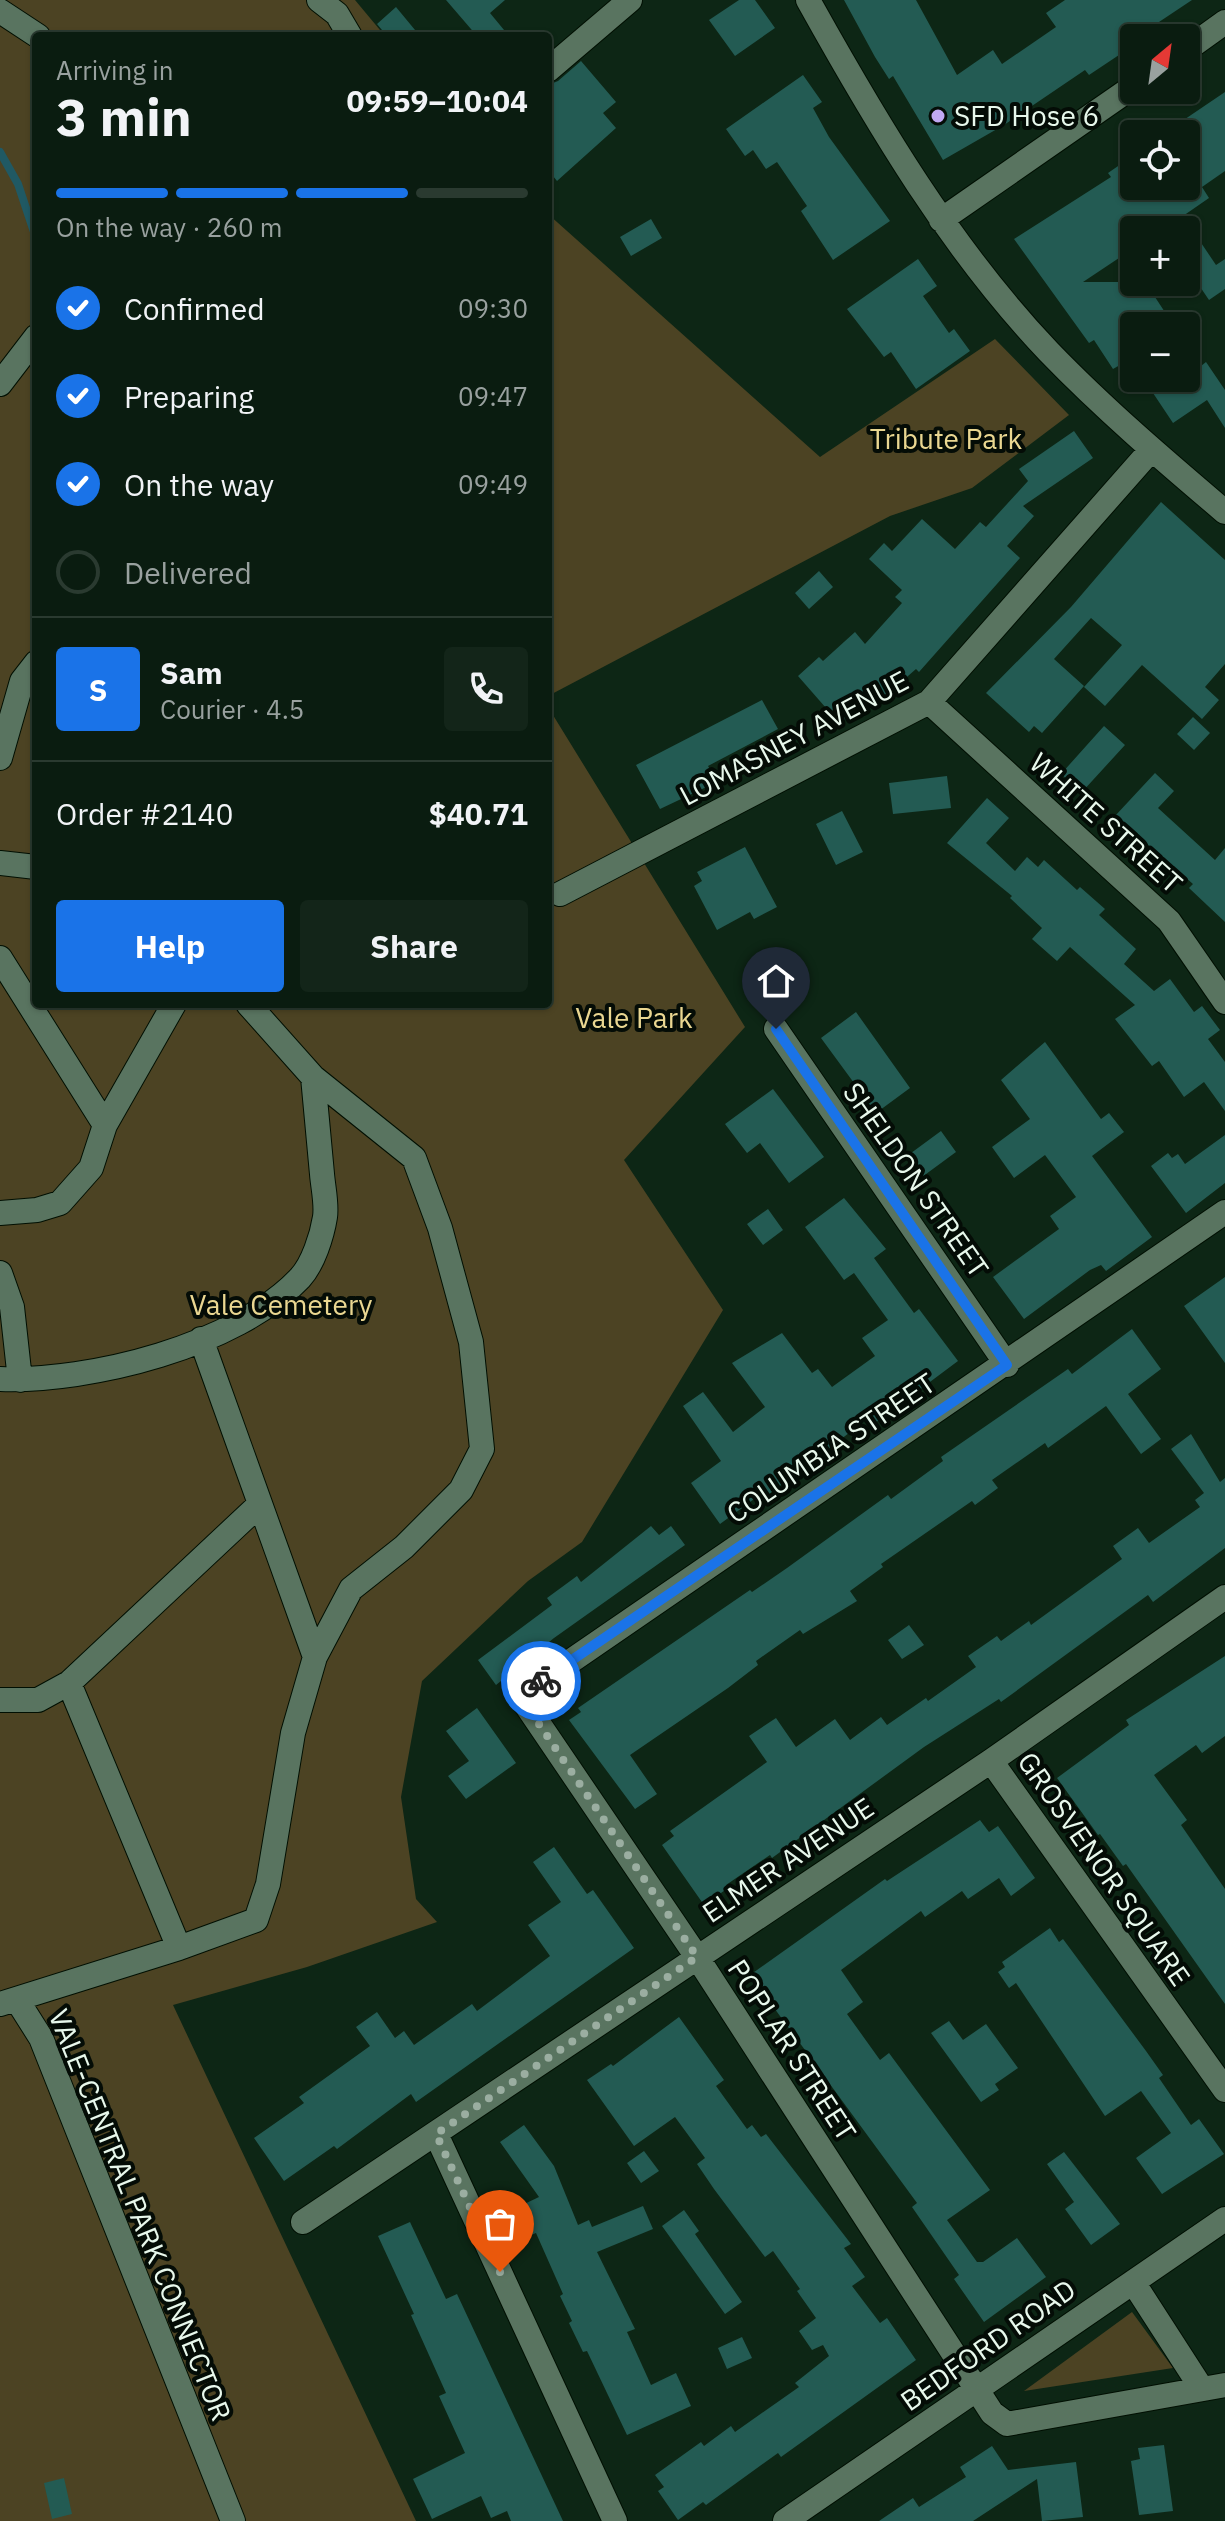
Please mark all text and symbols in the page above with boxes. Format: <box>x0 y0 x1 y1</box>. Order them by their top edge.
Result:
north arrow <box>1120 24 1200 104</box>
map controls <box>1120 24 1200 392</box>
text: Arriving in <box>56 53 173 87</box>
text: 09:59–10:04 <box>347 81 528 120</box>
text: 3 min <box>56 83 192 150</box>
place label: SFD Hose 6 <box>954 97 1099 134</box>
marker: SFD Hose 6 <box>929 107 947 125</box>
button: locate <box>1120 120 1200 200</box>
text: On the way · 260 m <box>56 210 282 244</box>
button: + <box>1120 216 1200 296</box>
icon: check <box>56 286 100 330</box>
text: Confirmed <box>124 289 265 328</box>
text: 09:30 <box>458 291 528 325</box>
button: − <box>1120 312 1200 392</box>
icon: check <box>56 374 100 418</box>
text: Preparing <box>124 377 254 416</box>
text: 09:47 <box>458 379 528 413</box>
park label: Tribute Park <box>870 420 1023 457</box>
icon: check <box>56 462 100 506</box>
text: On the way <box>124 465 274 504</box>
text: 09:49 <box>458 467 528 501</box>
text: Delivered <box>124 553 252 592</box>
button: phone <box>444 647 528 731</box>
text: Sam <box>160 653 223 692</box>
street label: LOMASNEY AVENUE <box>673 662 915 814</box>
text: S <box>89 670 107 709</box>
text: Courier · 4.5 <box>160 692 304 726</box>
street label: WHITE STREET <box>1022 744 1191 901</box>
text: Order #2140 <box>56 794 233 833</box>
text: $40.71 <box>429 794 528 833</box>
button: Help <box>56 900 284 992</box>
button: Share <box>300 900 528 992</box>
pin <box>742 947 810 1029</box>
icon: home <box>754 959 798 1003</box>
park label: Vale Park <box>575 999 693 1036</box>
street label: SHELDON STREET <box>835 1075 998 1285</box>
park label: Vale Cemetery <box>190 1286 373 1323</box>
street label: COLUMBIA STREET <box>719 1364 942 1531</box>
courier <box>501 1641 581 1721</box>
icon: bike <box>519 1659 563 1703</box>
street label: GROSVENOR SQUARE <box>1010 1744 1199 1993</box>
street label: ELMER AVENUE <box>695 1789 881 1931</box>
street label: POPLAR STREET <box>720 1952 865 2148</box>
street label: VALE-CENTRAL PARK CONNECTOR <box>41 2003 240 2426</box>
pin <box>466 2190 534 2272</box>
icon: bag <box>478 2202 522 2246</box>
street label: BEDFORD ROAD <box>893 2271 1082 2419</box>

